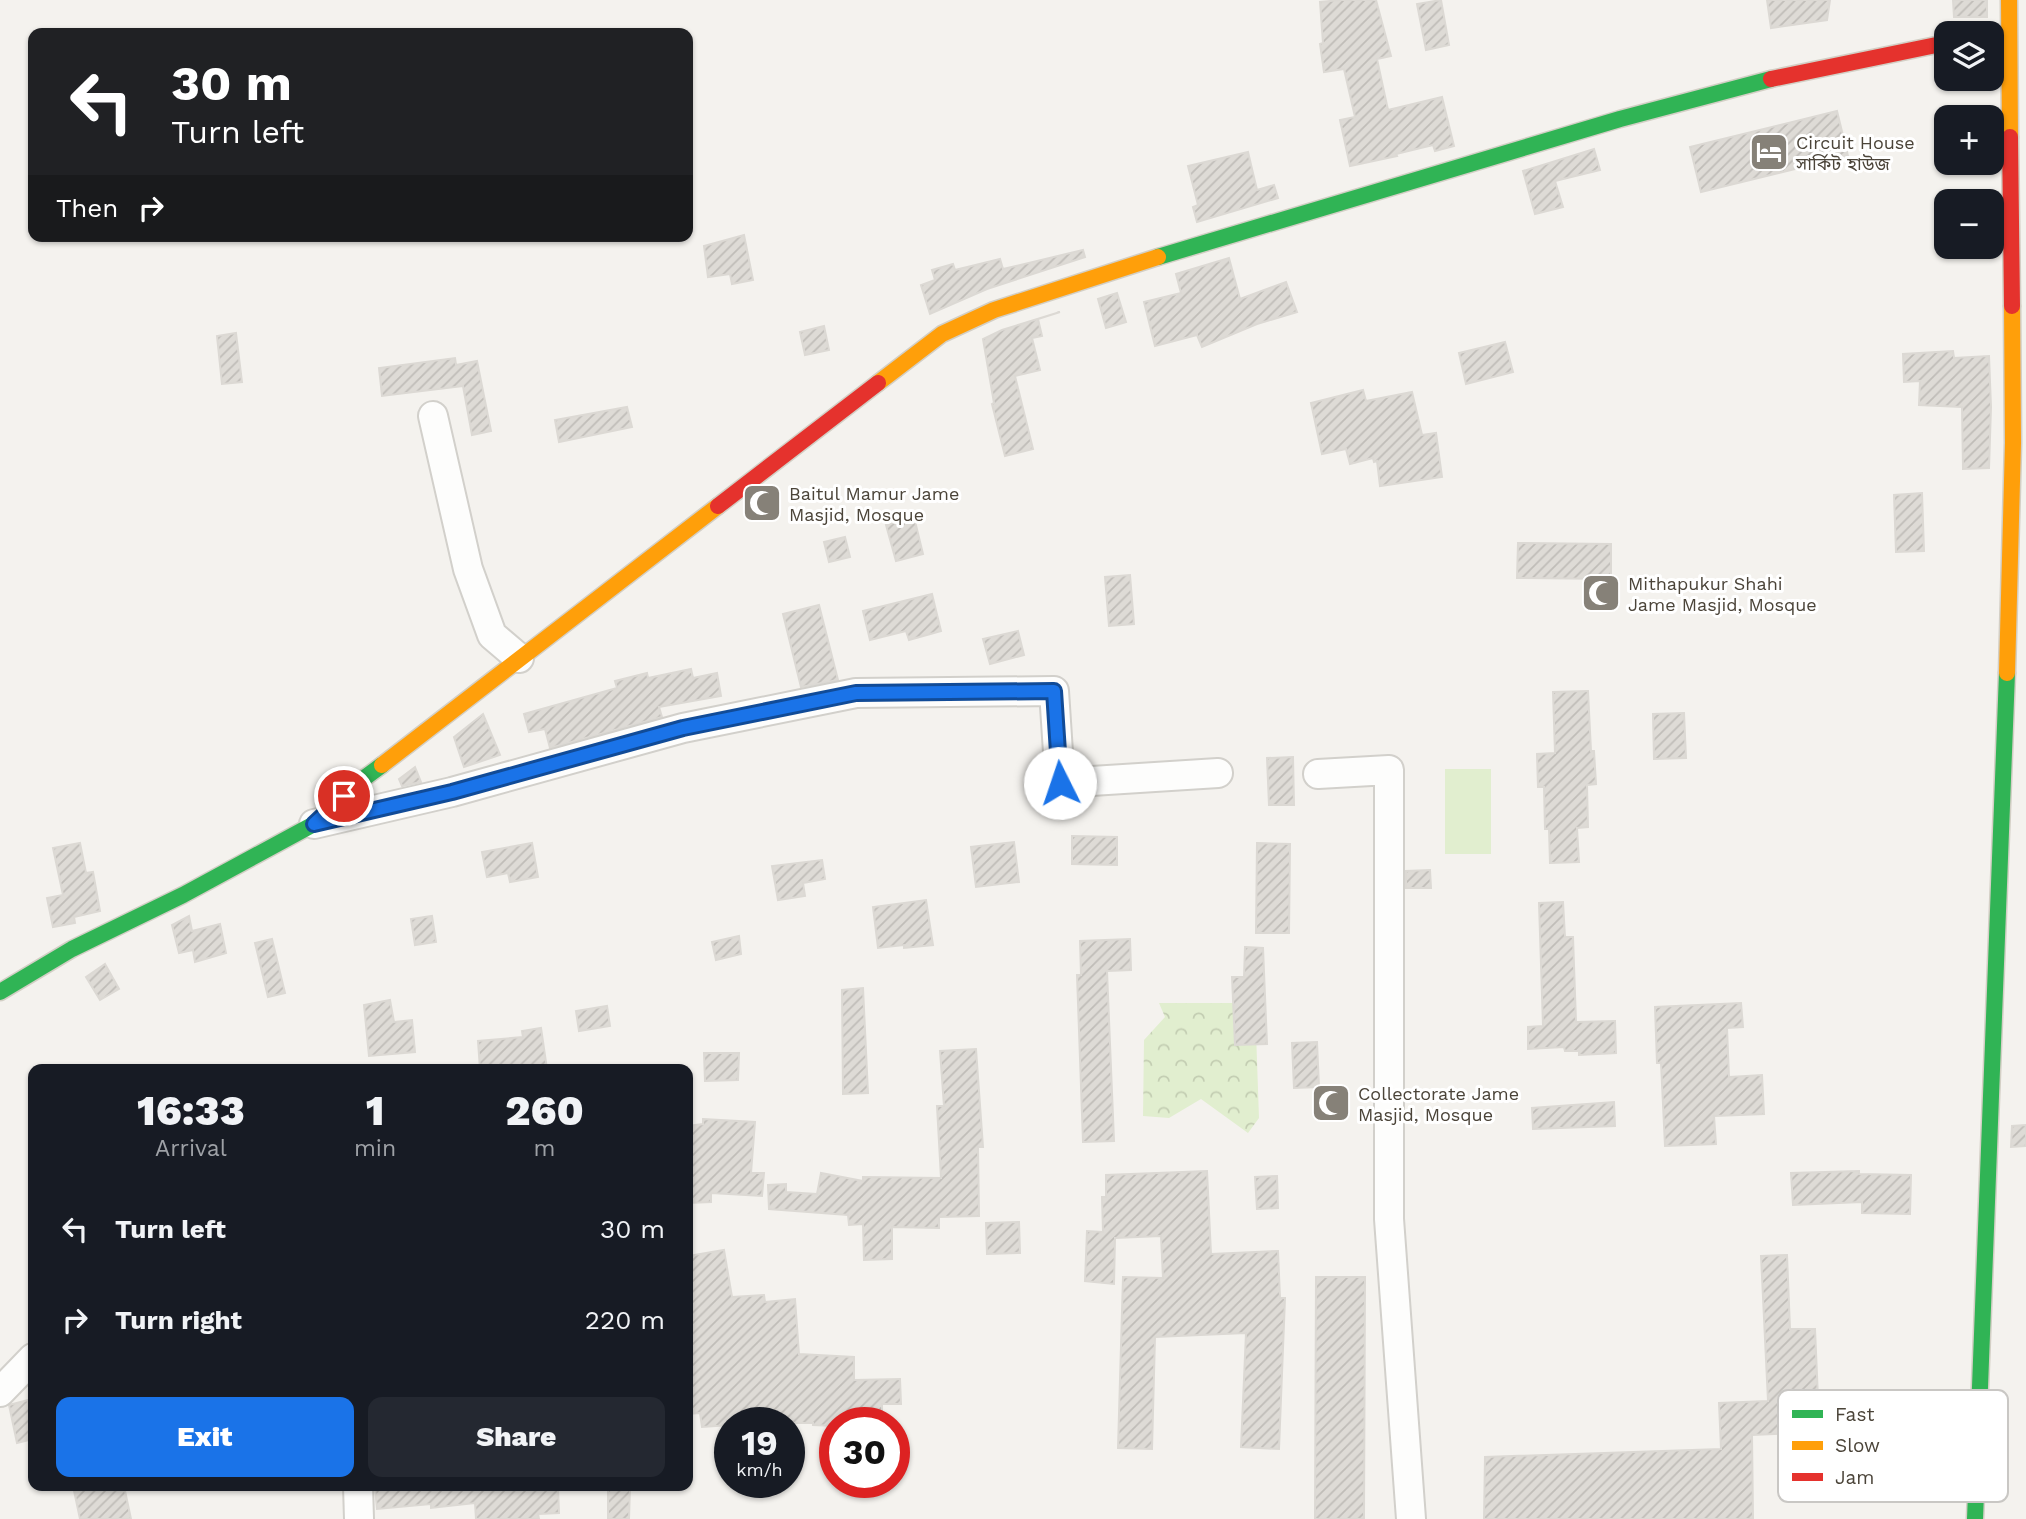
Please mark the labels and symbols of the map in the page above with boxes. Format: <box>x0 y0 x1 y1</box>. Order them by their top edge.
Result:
hotel icon: Circuit House সার্কিট হাউজ <box>1748 131 1790 173</box>
place label: Circuit House সার্কিট হাউজ <box>1795 132 1915 174</box>
mosque icon: Baitul Mamur Jame Masjid, Mosque <box>741 482 783 524</box>
place label: Baitul Mamur Jame Masjid, Mosque <box>789 483 959 525</box>
mosque icon: Mithapukur Shahi Jame Masjid, Mosque <box>1580 572 1622 614</box>
place label: Mithapukur Shahi Jame Masjid, Mosque <box>1628 573 1817 615</box>
position arrow <box>1023 746 1097 820</box>
pin <box>314 766 374 826</box>
mosque icon: Collectorate Jame Masjid, Mosque <box>1310 1082 1352 1124</box>
place label: Collectorate Jame Masjid, Mosque <box>1358 1083 1519 1125</box>
legend <box>1778 1390 2008 1502</box>
text: Fast <box>1835 1403 1874 1426</box>
speed limit sign: 30 <box>819 1407 910 1498</box>
text: Slow <box>1835 1434 1880 1457</box>
text: Jam <box>1835 1466 1874 1489</box>

